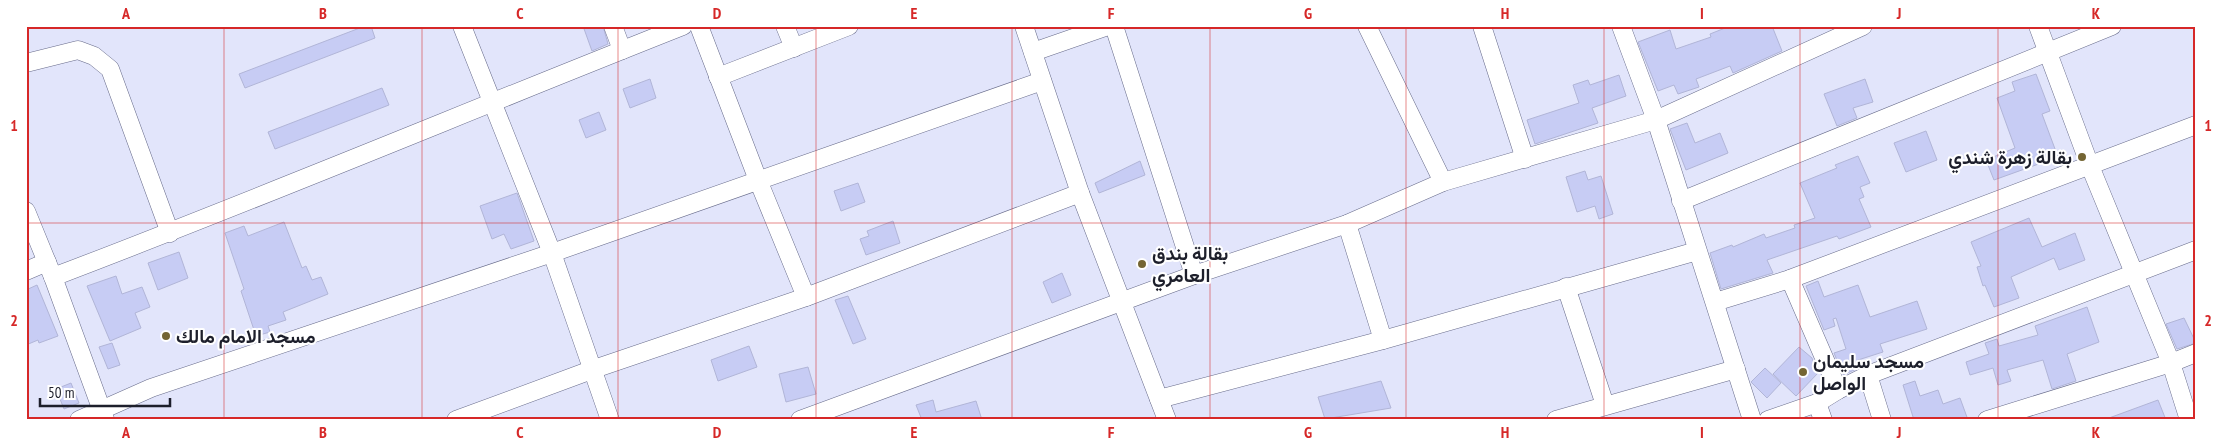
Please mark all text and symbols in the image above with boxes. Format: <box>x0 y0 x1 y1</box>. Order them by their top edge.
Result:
text: A <box>121 3 131 23</box>
text: B <box>319 3 327 23</box>
text: C <box>516 3 524 23</box>
text: D <box>713 3 722 23</box>
text: E <box>911 3 918 23</box>
text: F <box>1108 3 1115 23</box>
text: G <box>1304 3 1312 23</box>
text: H <box>1501 3 1509 23</box>
text: I <box>1700 3 1704 23</box>
text: J <box>1896 3 1901 23</box>
text: K <box>2092 3 2101 23</box>
text: 1 <box>10 115 18 135</box>
text: 1 <box>2204 115 2212 135</box>
place label: بقالة زهرة شندي <box>1948 145 2072 174</box>
marker: بقالة زهرة شندي <box>2076 151 2088 163</box>
place label: بقالة بندق العامري <box>1152 241 1228 292</box>
marker: بقالة بندق العامري <box>1136 258 1148 270</box>
text: 2 <box>10 310 18 330</box>
text: 2 <box>2204 310 2212 330</box>
place label: مسجد الامام مالك <box>176 324 316 349</box>
marker: مسجد الامام مالك <box>160 330 172 342</box>
place label: مسجد سليمان الواصل <box>1813 349 1924 396</box>
marker: مسجد سليمان الواصل <box>1797 366 1809 378</box>
scale bar <box>40 376 170 408</box>
text: 50 m <box>48 383 74 402</box>
text: A <box>121 422 131 442</box>
text: B <box>319 422 327 442</box>
text: C <box>516 422 524 442</box>
text: D <box>713 422 722 442</box>
text: E <box>911 422 918 442</box>
text: F <box>1108 422 1115 442</box>
text: G <box>1304 422 1312 442</box>
text: H <box>1501 422 1509 442</box>
text: I <box>1700 422 1704 442</box>
text: J <box>1896 422 1901 442</box>
text: K <box>2092 422 2101 442</box>

